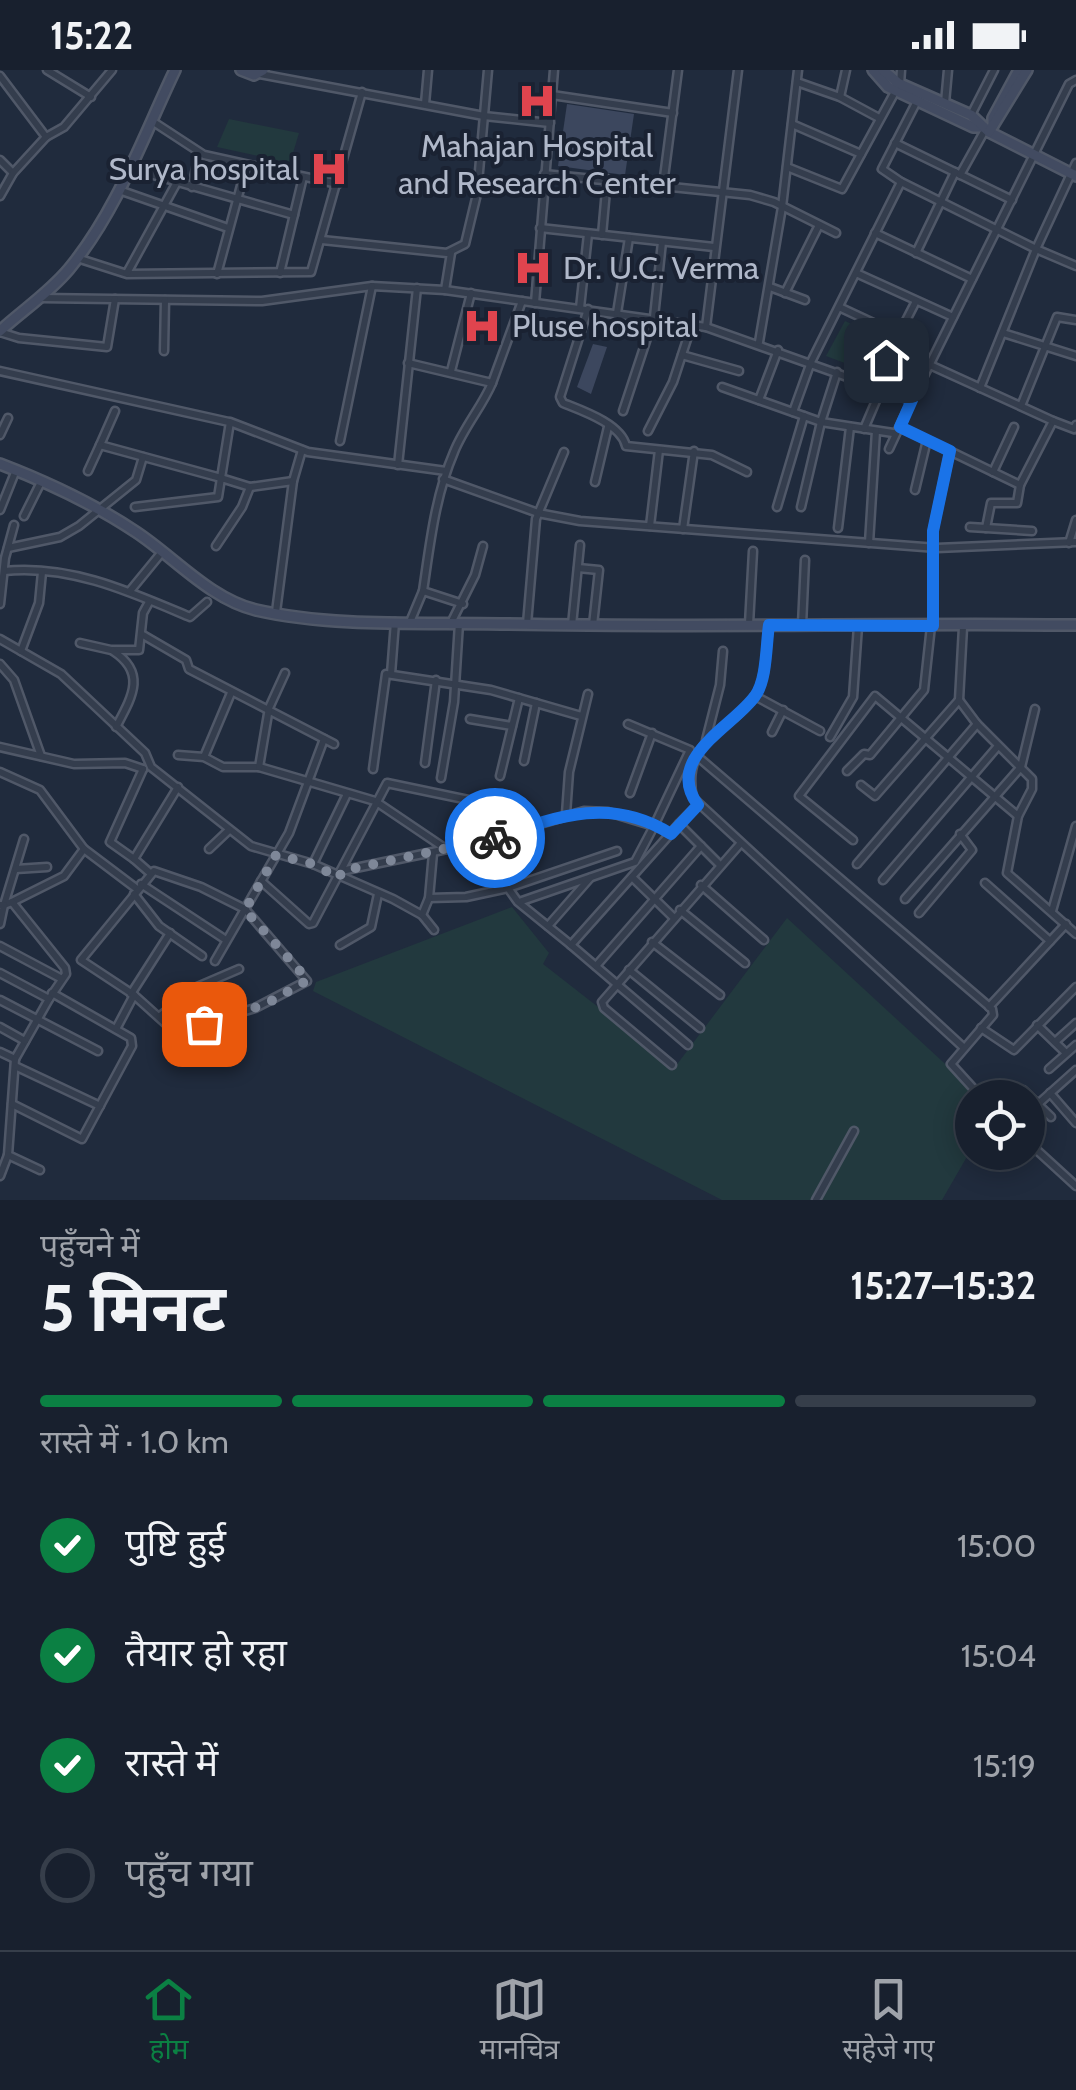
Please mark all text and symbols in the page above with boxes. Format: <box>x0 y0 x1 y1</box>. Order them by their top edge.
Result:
text: 15:22 <box>50 12 133 59</box>
hospital icon: Mahajan Hospital and Research Center <box>516 80 558 122</box>
place label: Mahajan Hospital and Research Center <box>398 126 677 202</box>
hospital icon: Surya hospital <box>308 148 350 190</box>
place label: Surya hospital <box>109 149 299 188</box>
hospital icon: Dr. U.C. Verma <box>512 247 554 289</box>
place label: Dr. U.C. Verma <box>563 248 760 287</box>
hospital icon: Pluse hospital <box>461 305 503 347</box>
place label: Pluse hospital <box>512 306 698 345</box>
pin <box>844 318 929 403</box>
icon: home <box>859 333 914 388</box>
courier <box>445 788 545 888</box>
icon: bike <box>468 811 523 866</box>
pin <box>162 982 247 1067</box>
icon: bag <box>177 997 232 1052</box>
map controls <box>955 1080 1045 1170</box>
button: locate <box>955 1080 1045 1170</box>
text: पहुँचने में <box>40 1226 140 1265</box>
text: 15:27–15:32 <box>850 1262 1036 1309</box>
text: 5 मिनट <box>40 1268 226 1347</box>
text: रास्ते में · 1.0 km <box>40 1422 229 1461</box>
icon: check <box>40 1518 95 1573</box>
text: पुष्टि हुई <box>125 1519 226 1566</box>
text: 15:00 <box>957 1526 1036 1565</box>
icon: check <box>40 1628 95 1683</box>
text: तैयार हो रहा <box>125 1629 287 1676</box>
text: 15:04 <box>961 1636 1036 1675</box>
icon: check <box>40 1738 95 1793</box>
text: रास्ते में <box>125 1739 218 1786</box>
text: 15:19 <box>973 1746 1036 1785</box>
text: पहुँच गया <box>125 1849 253 1896</box>
tab: होम <box>141 1972 196 2070</box>
tab: मानचित्र <box>479 1972 559 2070</box>
tab: सहेजे गए <box>842 1972 935 2070</box>

